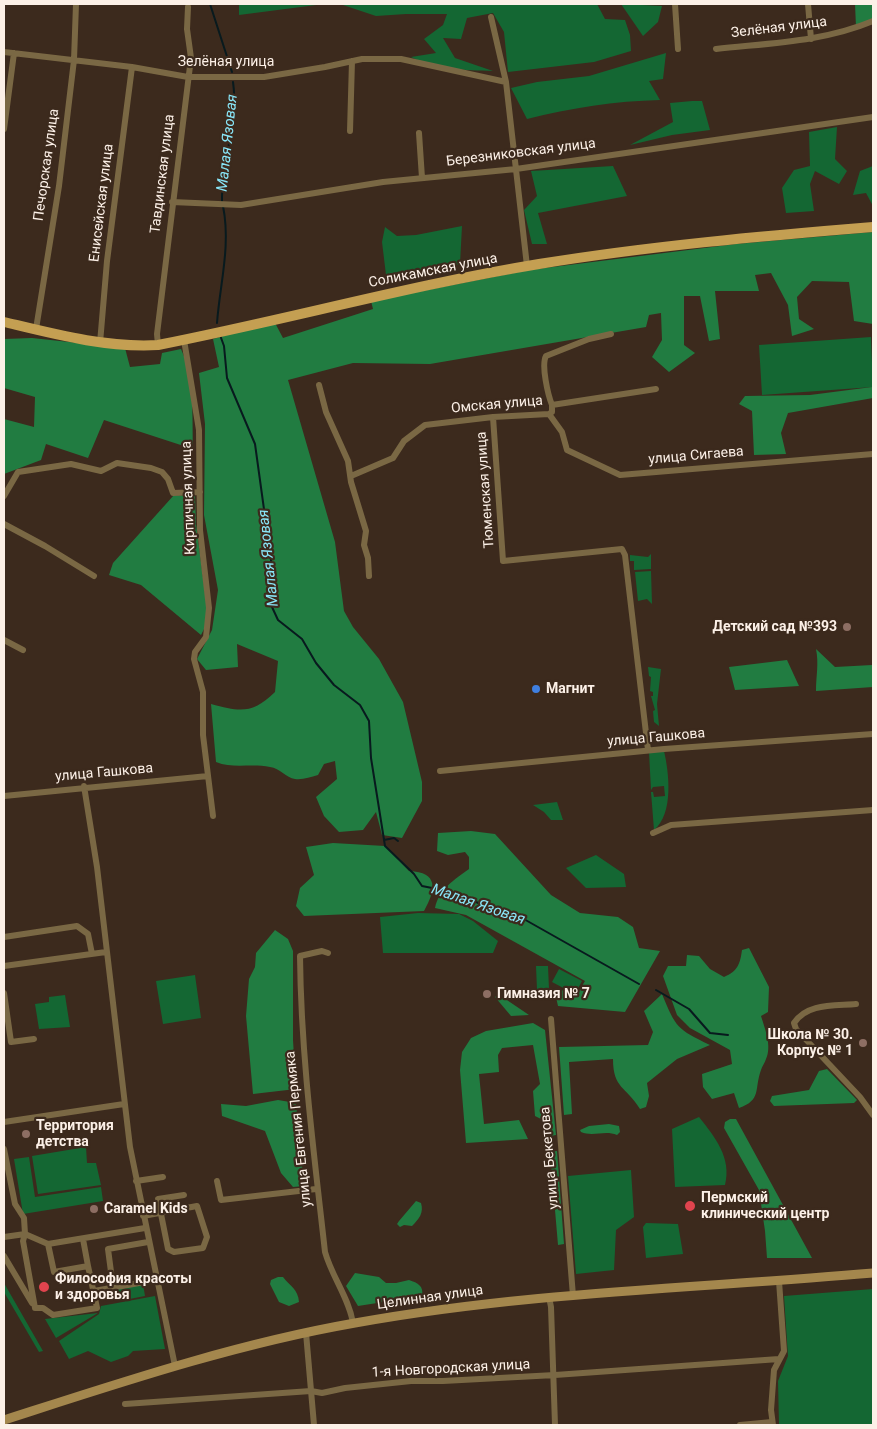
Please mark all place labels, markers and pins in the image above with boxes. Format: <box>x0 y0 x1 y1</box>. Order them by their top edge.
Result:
place label: Детский сад №393 <box>713 619 837 635</box>
marker: Детский сад №393 <box>841 621 853 633</box>
place label: Магнит <box>546 681 595 697</box>
marker: Магнит <box>530 683 542 695</box>
place label: Гимназия № 7 <box>497 986 590 1002</box>
marker: Гимназия № 7 <box>481 988 493 1000</box>
place label: Школа № 30. Корпус № 1 <box>768 1027 853 1060</box>
marker: Школа № 30. Корпус № 1 <box>857 1037 869 1049</box>
place label: Территория детства <box>36 1118 114 1150</box>
marker: Территория детства <box>20 1128 32 1140</box>
place label: Пермский клинический центр <box>701 1190 829 1222</box>
marker: Пермский клинический центр <box>683 1199 697 1213</box>
place label: Caramel Kids <box>104 1201 188 1217</box>
marker: Caramel Kids <box>88 1203 100 1215</box>
place label: Философия красоты и здоровья <box>55 1271 192 1304</box>
marker: Философия красоты и здоровья <box>37 1280 51 1294</box>

